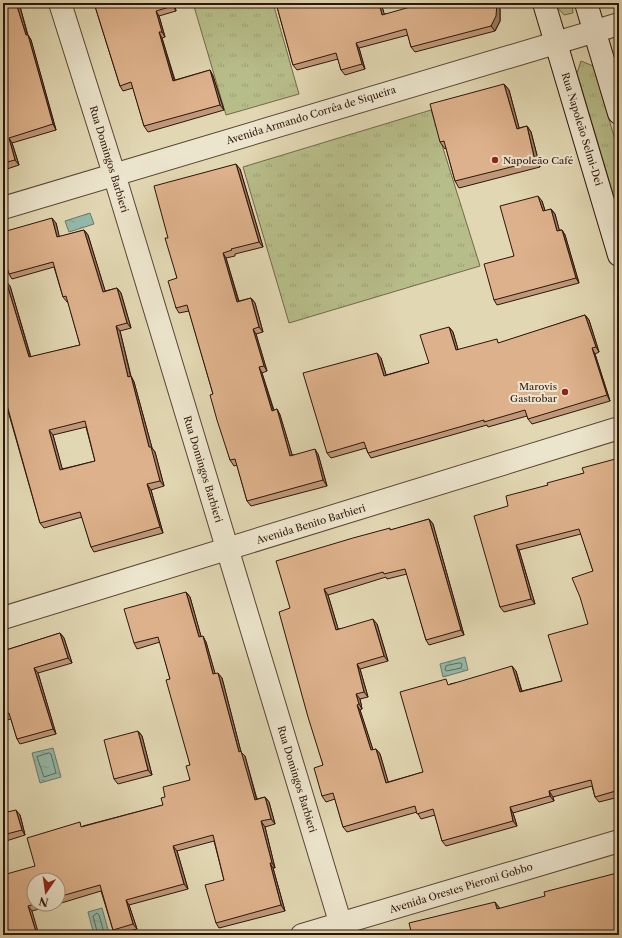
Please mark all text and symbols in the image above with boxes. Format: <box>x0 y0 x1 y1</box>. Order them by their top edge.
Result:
street label: Rua Napoleão Selmi-Dei <box>559 71 605 187</box>
street label: Avenida Armando Corrêa de Siqueira <box>224 83 398 147</box>
street label: Rua Domingos Barbieri <box>87 104 131 214</box>
place label: Napoleão Café <box>503 154 574 167</box>
marker: Napoleão Café <box>490 155 500 165</box>
place label: Marovis Gastrobar <box>510 380 558 405</box>
marker: Marovis Gastrobar <box>560 387 570 397</box>
street label: Rua Domingos Barbieri <box>181 414 225 524</box>
street label: Avenida Benito Barbieri <box>254 501 367 547</box>
street label: Rua Domingos Barbieri <box>275 724 319 834</box>
street label: Avenida Orestes Pieroni Gobbo <box>387 860 534 916</box>
north arrow <box>26 872 66 912</box>
text: N <box>37 894 50 910</box>

